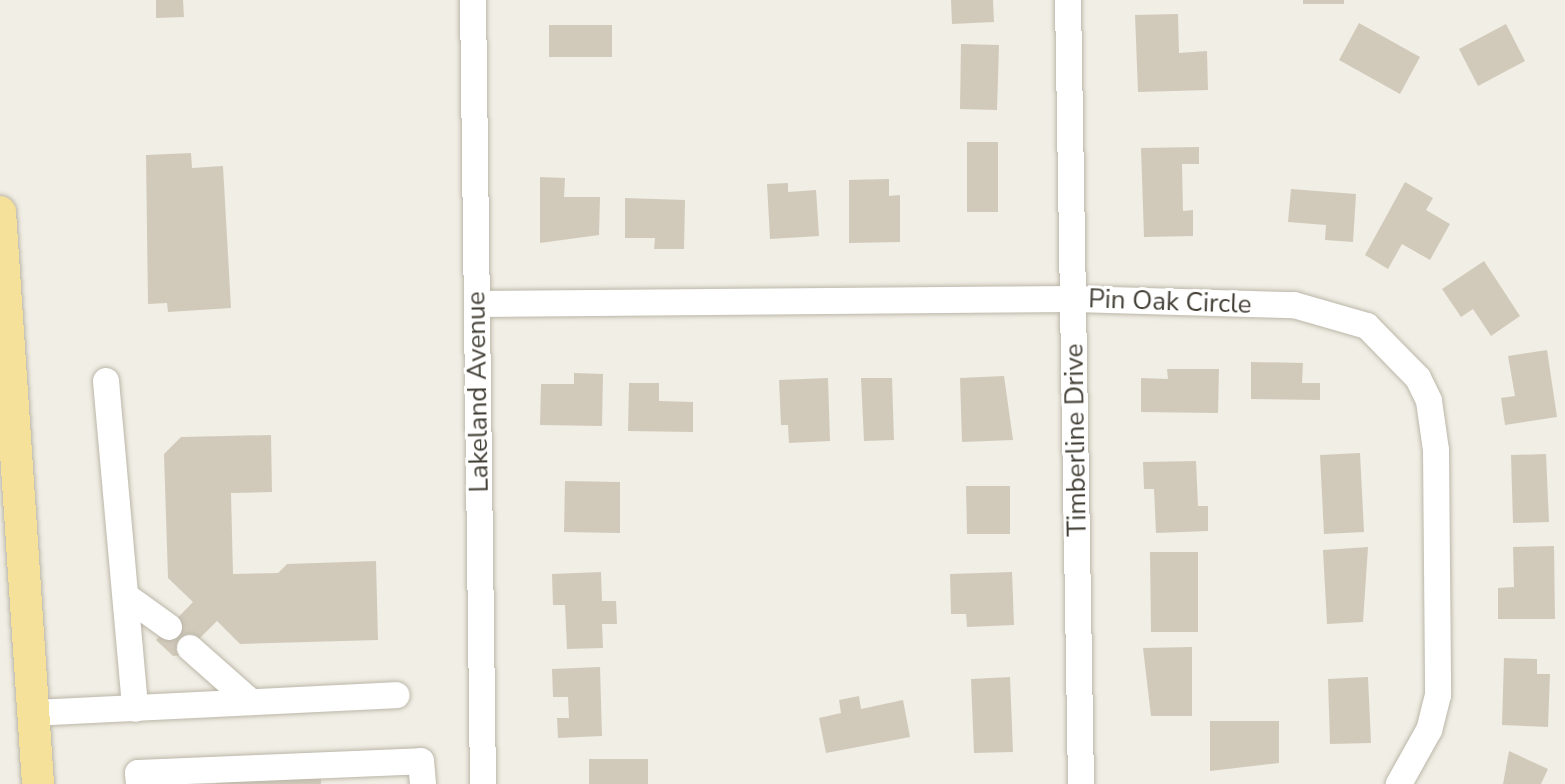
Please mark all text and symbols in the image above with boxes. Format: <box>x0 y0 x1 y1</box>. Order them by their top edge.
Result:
street label: Pin Oak Circle <box>1088 284 1252 320</box>
street label: Lakeland Avenue <box>461 291 495 493</box>
street label: Timberline Drive <box>1059 343 1093 537</box>

